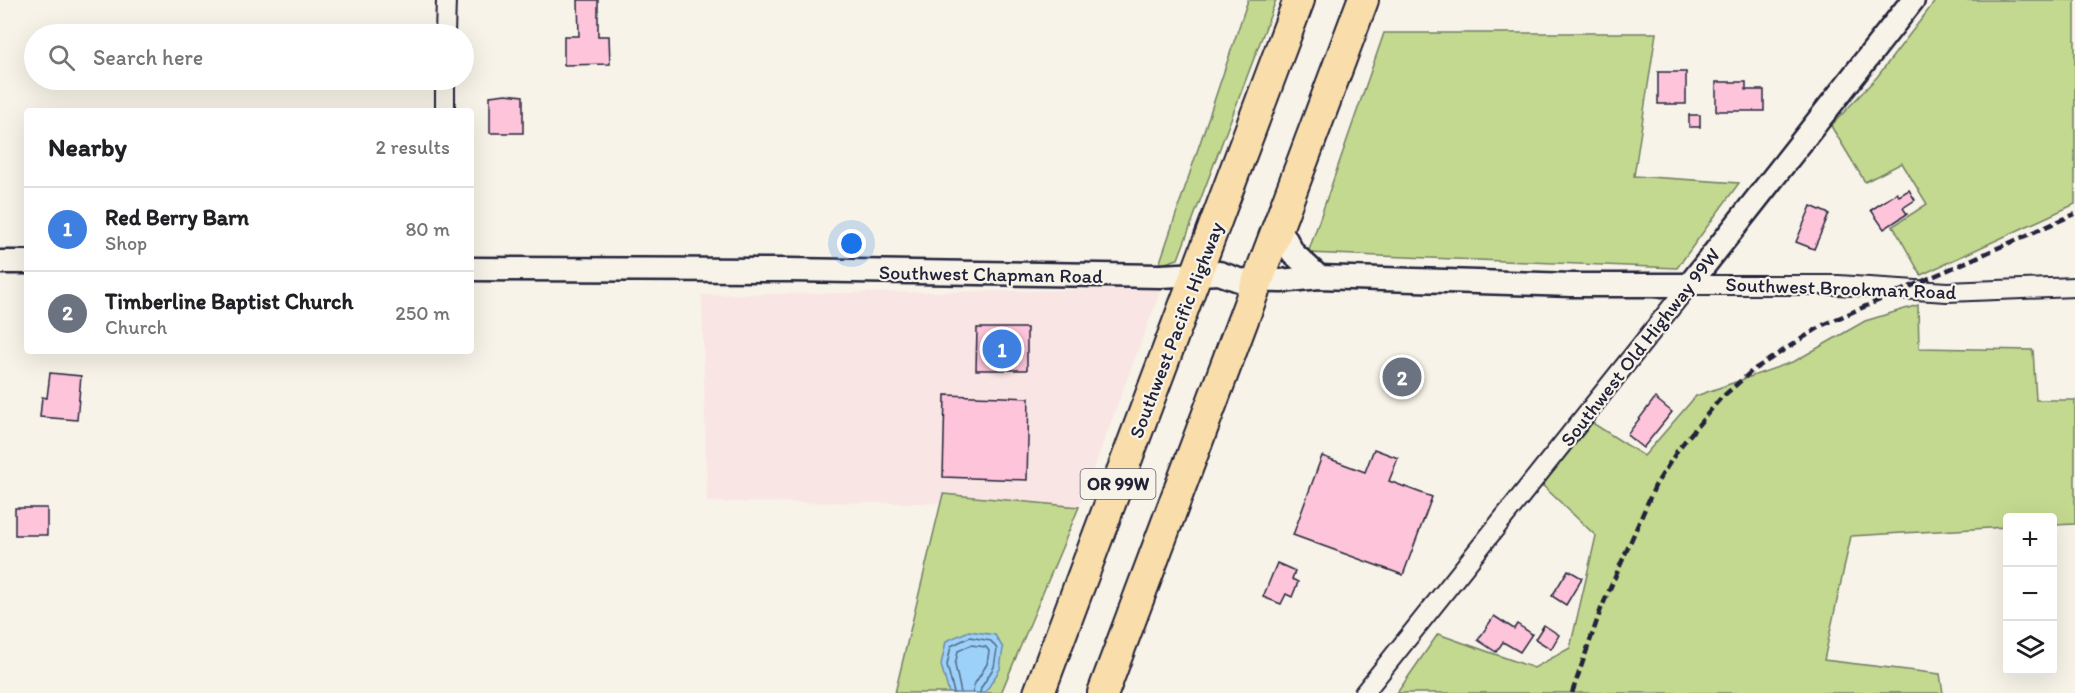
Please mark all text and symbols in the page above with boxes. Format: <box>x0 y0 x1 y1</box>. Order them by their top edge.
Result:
search box <box>24 24 474 90</box>
icon: search <box>45 41 78 74</box>
text: Search here <box>93 44 203 71</box>
text: Nearby <box>48 131 127 163</box>
text: 2 results <box>376 135 450 159</box>
text: Red Berry Barn <box>105 204 249 231</box>
text: 1 <box>63 217 72 241</box>
text: 80 m <box>405 217 450 241</box>
street label: Southwest Pacific Highway <box>1124 218 1229 441</box>
your location <box>837 229 866 258</box>
text: Shop <box>105 231 147 255</box>
street label: Southwest Old Highway 99W <box>1555 243 1725 451</box>
street label: Southwest Chapman Road <box>879 260 1103 288</box>
street label: Southwest Brookman Road <box>1725 272 1957 304</box>
text: Timberline Baptist Church <box>105 288 353 315</box>
text: 2 <box>62 301 73 325</box>
text: 250 m <box>395 301 450 325</box>
text: Church <box>105 315 167 339</box>
pin: 1 <box>982 326 1022 372</box>
pin: 2 <box>1382 354 1422 400</box>
road number: OR 99W <box>1080 469 1156 499</box>
map controls <box>2003 513 2057 675</box>
button: + <box>2003 513 2057 567</box>
button: − <box>2003 567 2057 621</box>
button: layers <box>2003 621 2057 675</box>

